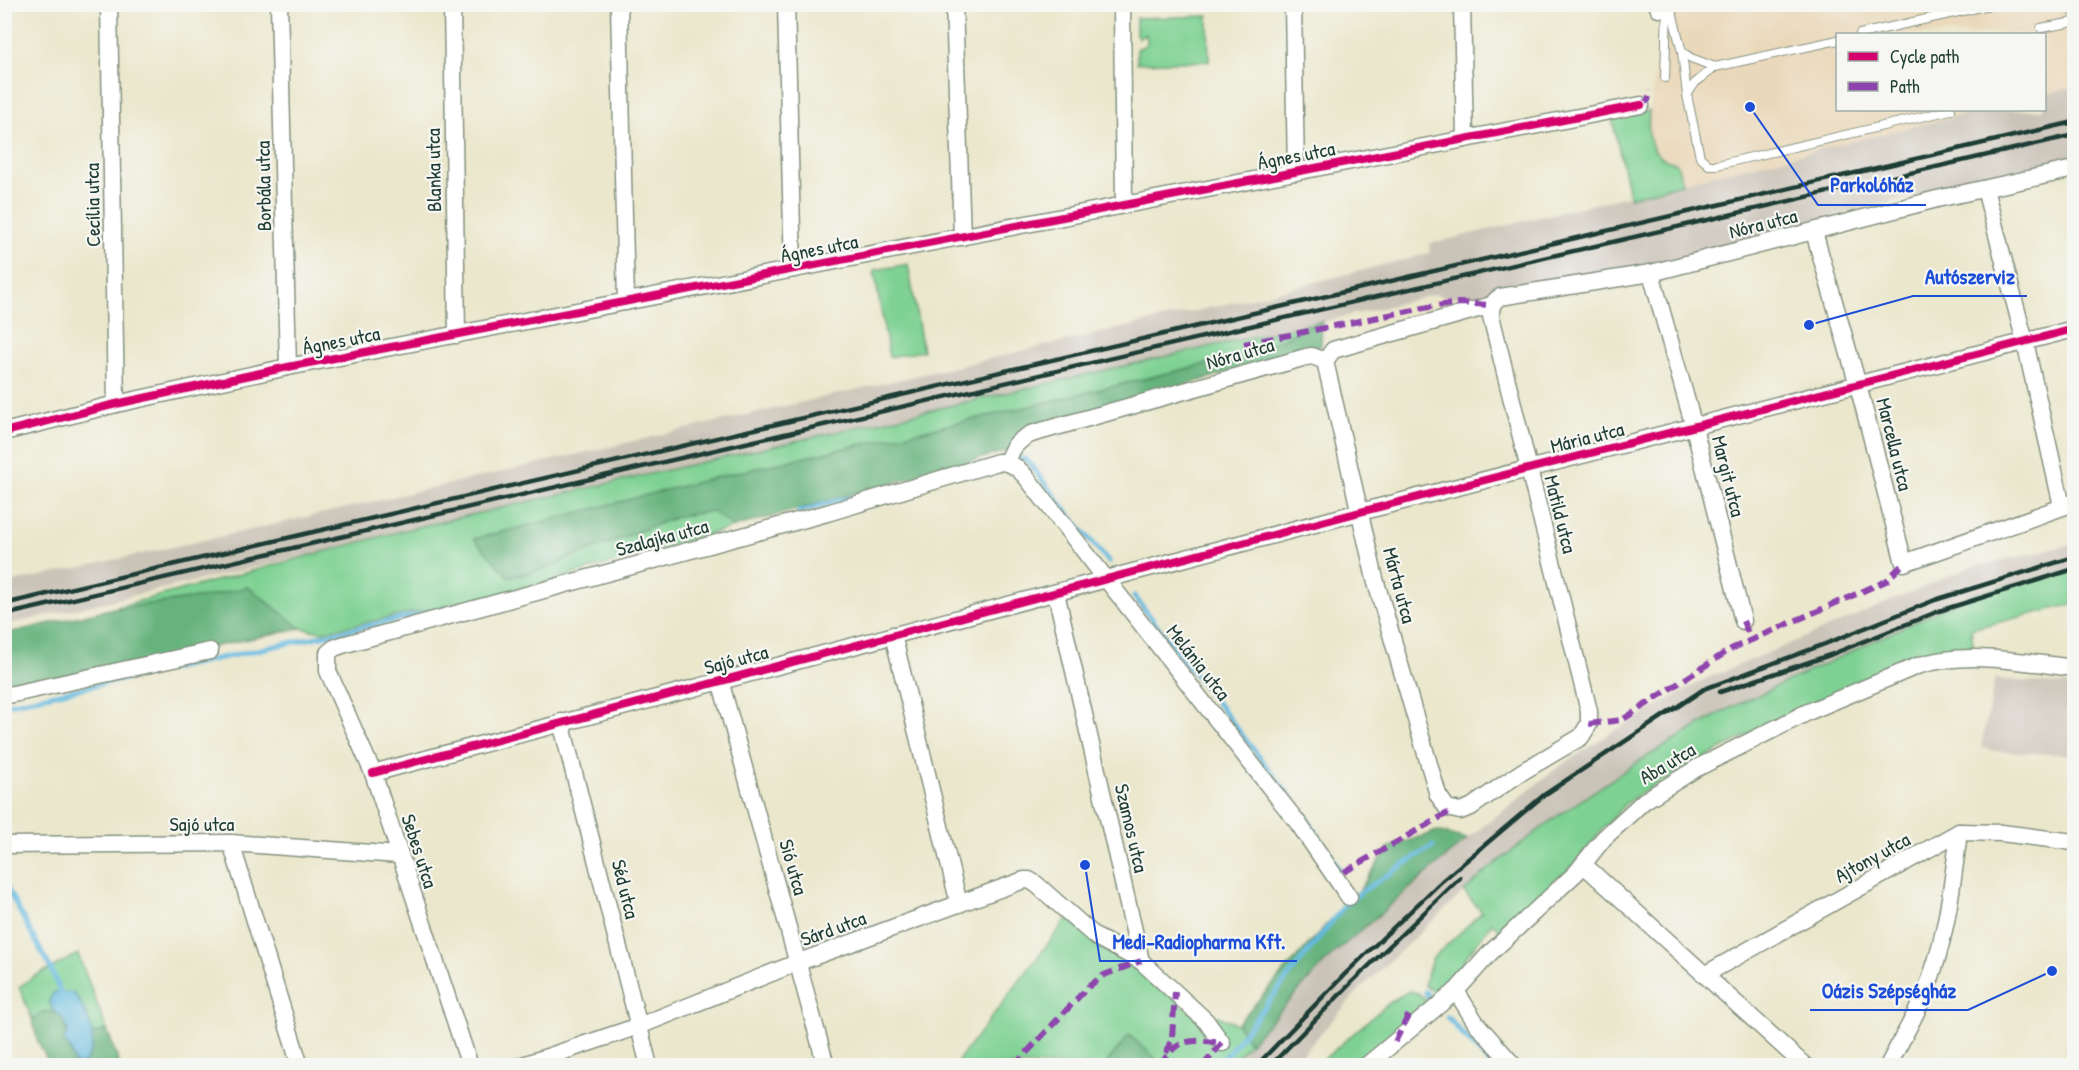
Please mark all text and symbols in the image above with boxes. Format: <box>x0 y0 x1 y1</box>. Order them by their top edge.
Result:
legend <box>1836 33 2046 111</box>
text: Cycle path <box>1890 44 1960 69</box>
text: Path <box>1890 74 1920 99</box>
street label: Blanka utca <box>419 128 447 212</box>
street label: Ágnes utca <box>1255 134 1337 176</box>
street label: Borbála utca <box>249 141 277 231</box>
street label: Cecília utca <box>78 163 106 247</box>
callout: Parkolóház <box>1818 166 1926 205</box>
text: Parkolóház <box>1830 170 1914 199</box>
street label: Nóra utca <box>1726 201 1800 244</box>
street label: Ágnes utca <box>778 227 860 269</box>
callout: Autószerviz <box>1913 257 2027 296</box>
text: Autószerviz <box>1925 262 2015 291</box>
street label: Ágnes utca <box>300 319 382 361</box>
street label: Nóra utca <box>1203 330 1277 376</box>
street label: Marcella utca <box>1870 395 1920 493</box>
street label: Mária utca <box>1547 415 1627 459</box>
street label: Margit utca <box>1706 433 1752 520</box>
street label: Matild utca <box>1538 472 1584 556</box>
street label: Szalajka utca <box>613 512 711 562</box>
street label: Márta utca <box>1377 544 1423 626</box>
street label: Melánia utca <box>1161 618 1237 706</box>
street label: Sajó utca <box>701 638 771 680</box>
street label: Aba utca <box>1634 736 1700 790</box>
street label: Szamos utca <box>1109 781 1155 875</box>
street label: Sajó utca <box>170 810 235 837</box>
street label: Sebes utca <box>395 811 445 892</box>
street label: Ajtony utca <box>1830 825 1915 889</box>
street label: Sió utca <box>773 836 815 898</box>
street label: Séd utca <box>606 857 646 922</box>
street label: Sárd utca <box>797 904 870 952</box>
callout: Medi-Radiopharma Kft. <box>1100 922 1297 961</box>
text: Medi-Radiopharma Kft. <box>1112 927 1286 957</box>
callout: Oázis Szépségház <box>1810 971 1968 1010</box>
text: Oázis Szépségház <box>1822 976 1956 1006</box>

